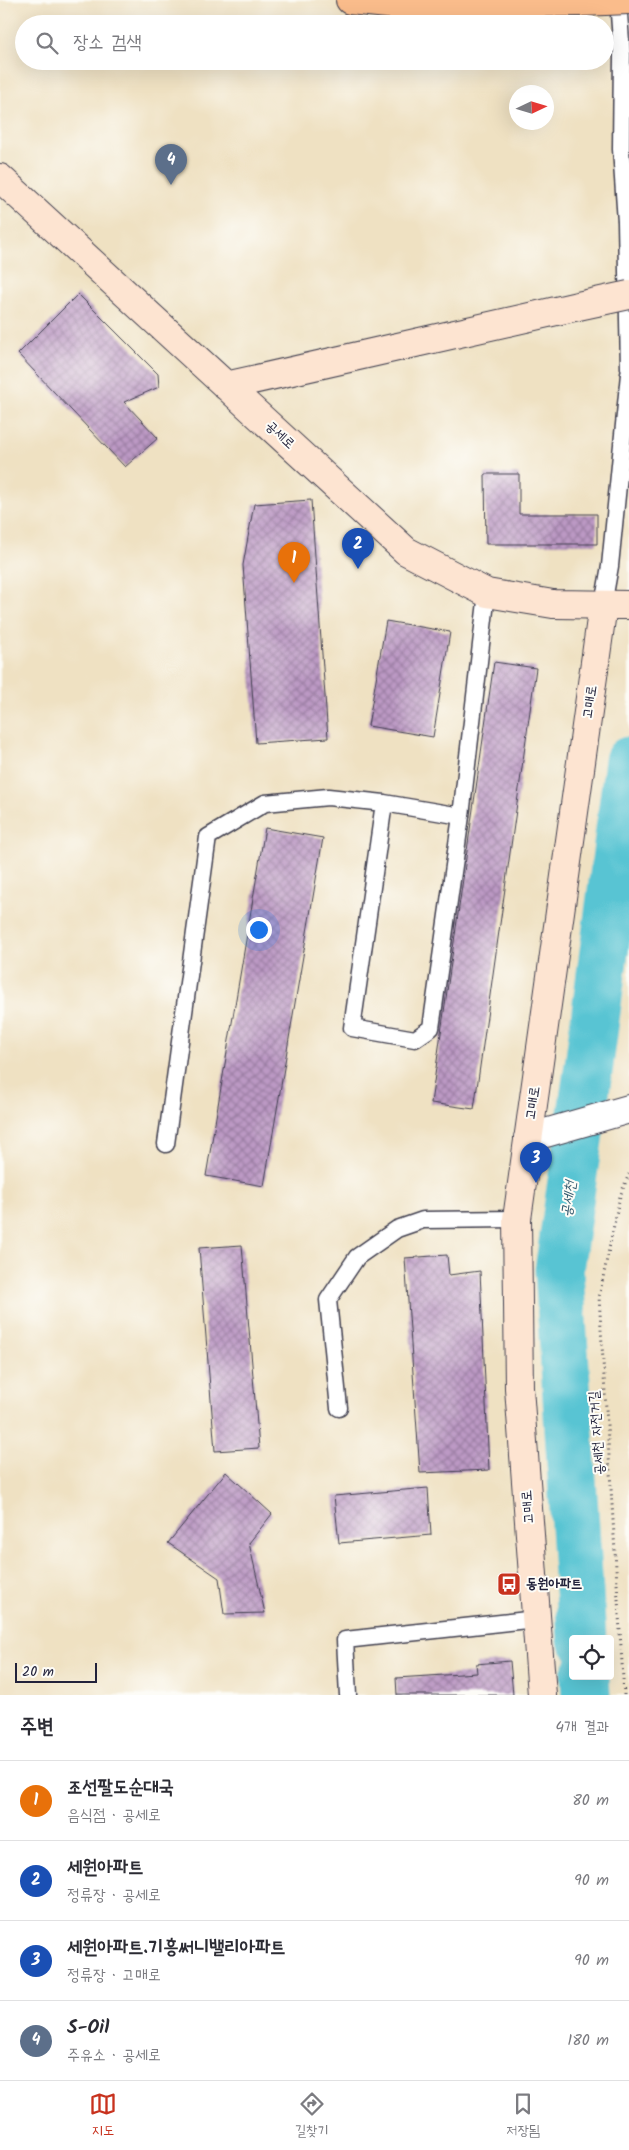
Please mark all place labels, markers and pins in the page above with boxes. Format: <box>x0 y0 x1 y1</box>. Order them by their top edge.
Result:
pin: 4 <box>155 144 187 185</box>
pin: 2 <box>342 528 374 569</box>
pin: 1 <box>278 542 310 583</box>
pin: 3 <box>520 1142 552 1183</box>
bus stop icon: 동원아파트 <box>496 1571 522 1597</box>
place label: 동원아파트 <box>526 1573 582 1595</box>

